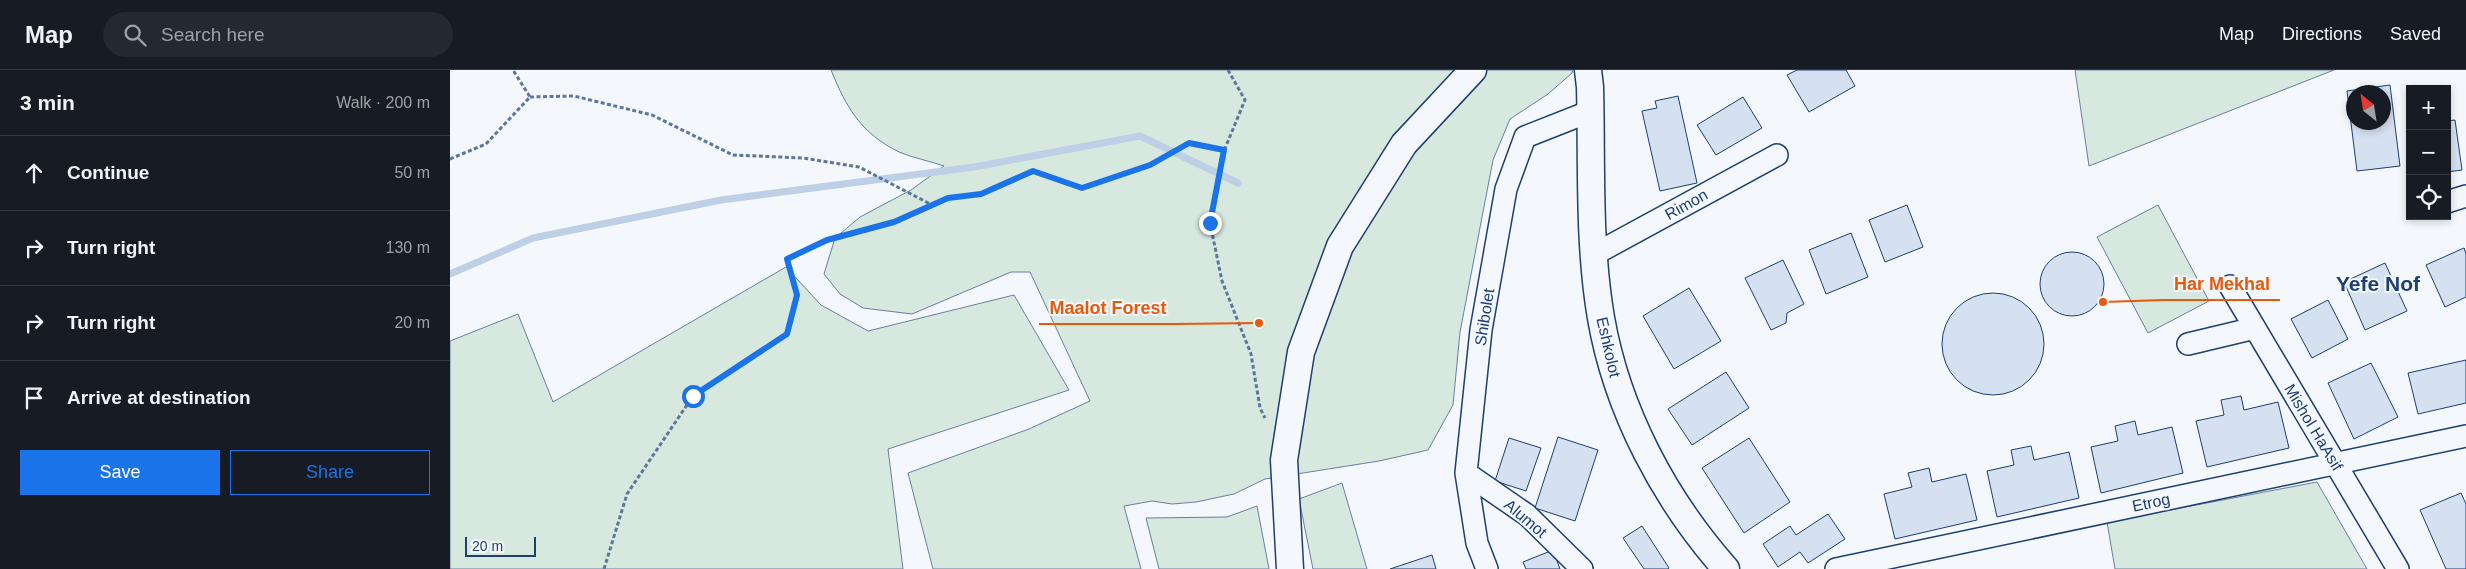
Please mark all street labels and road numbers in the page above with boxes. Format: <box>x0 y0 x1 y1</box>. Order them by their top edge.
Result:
street label: Rimon <box>1662 186 1711 223</box>
street label: Shibolet <box>1472 287 1497 347</box>
street label: Eshkolot <box>1593 315 1624 379</box>
street label: Mishol HaAsif <box>2281 381 2346 474</box>
street label: Etrog <box>2131 490 2172 515</box>
street label: Alumot <box>1501 496 1551 541</box>

